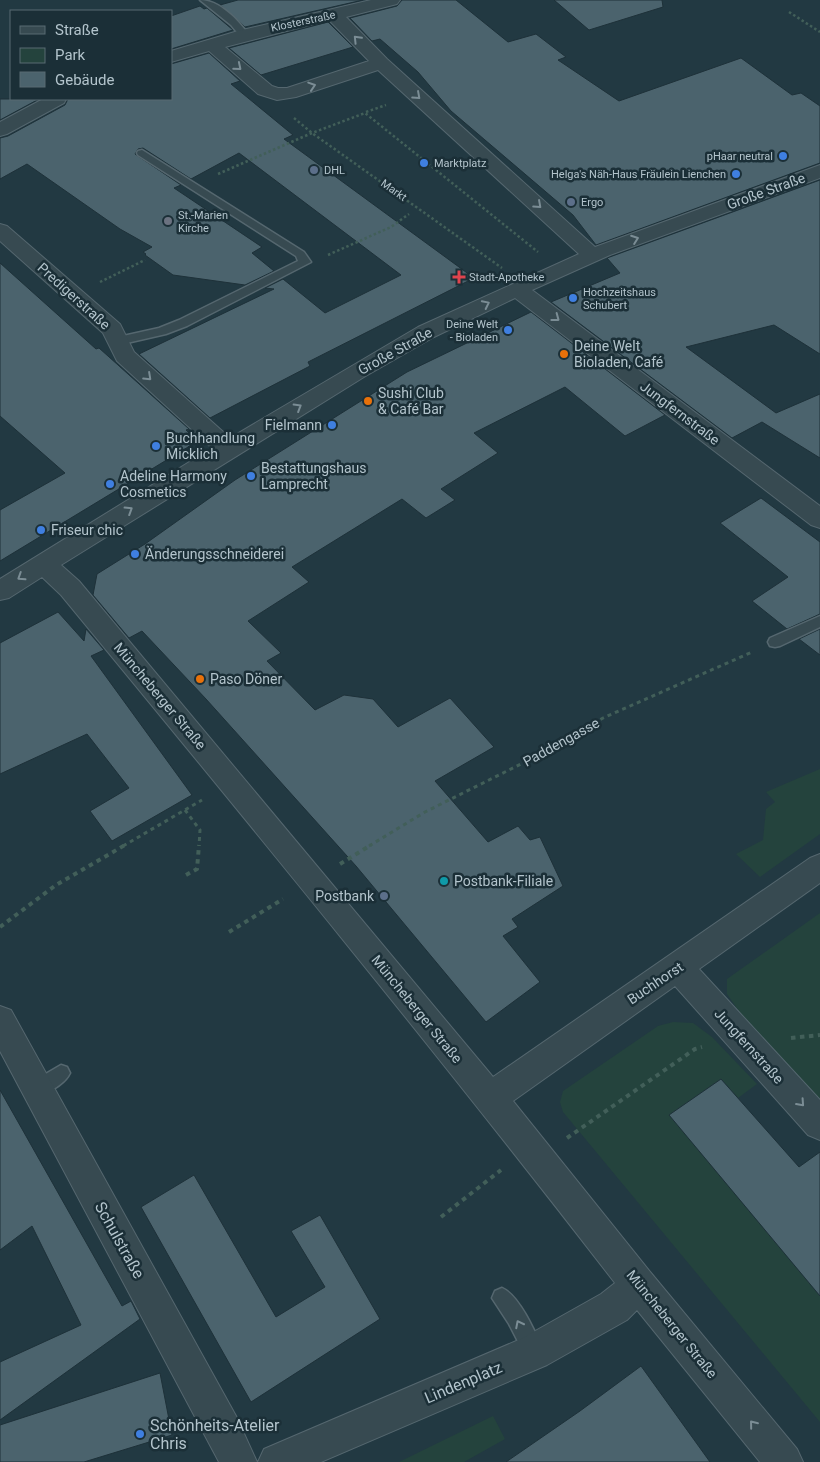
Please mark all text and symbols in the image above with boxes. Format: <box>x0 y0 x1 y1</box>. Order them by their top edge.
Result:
street label: Klosterstraße <box>270 8 337 35</box>
legend <box>10 10 172 100</box>
text: Straße <box>55 21 99 39</box>
one-way arrow <box>354 36 363 45</box>
text: Park <box>55 46 86 64</box>
one-way arrow <box>232 61 241 70</box>
text: Gebäude <box>55 71 114 89</box>
one-way arrow <box>308 82 316 92</box>
one-way arrow <box>412 90 421 99</box>
place label: pHaar neutral <box>707 150 773 163</box>
marker: pHaar neutral <box>777 150 789 162</box>
marker: Marktplatz <box>418 157 430 169</box>
place label: Marktplatz <box>434 157 487 170</box>
marker: DHL <box>308 164 320 176</box>
place label: DHL <box>324 164 345 177</box>
place label: Helga's Näh-Haus Fräulein Lienchen <box>551 168 726 181</box>
marker: Helga's Näh-Haus Fräulein Lienchen <box>730 168 742 180</box>
street label: Große Straße <box>725 169 807 213</box>
street label: Markt <box>378 177 409 204</box>
marker: Ergo <box>565 196 577 208</box>
place label: Ergo <box>581 196 603 209</box>
one-way arrow <box>532 199 541 208</box>
place label: St.-Marien Kirche <box>178 209 228 235</box>
marker: St.-Marien Kirche <box>162 215 174 227</box>
one-way arrow <box>630 235 639 245</box>
street label: Predigerstraße <box>35 259 113 333</box>
marker: Stadt-Apotheke <box>453 271 465 283</box>
place label: Stadt-Apotheke <box>469 271 545 284</box>
place label: Hochzeitshaus Schubert <box>583 286 656 312</box>
marker: Hochzeitshaus Schubert <box>567 292 579 304</box>
one-way arrow <box>481 299 490 310</box>
one-way arrow <box>550 312 560 321</box>
place label: Deine Welt - Bioladen <box>446 318 498 344</box>
street label: Große Straße <box>355 324 435 378</box>
marker: Deine Welt - Bioladen <box>502 324 514 336</box>
place label: Deine Welt Bioladen, Café <box>574 338 663 370</box>
marker: Deine Welt Bioladen, Café <box>558 348 570 360</box>
one-way arrow <box>143 371 152 380</box>
street label: Jungfernstraße <box>637 378 723 448</box>
place label: Sushi Club & Café Bar <box>378 385 444 417</box>
marker: Sushi Club & Café Bar <box>362 395 374 407</box>
one-way arrow <box>292 404 301 414</box>
place label: Fielmann <box>265 417 322 433</box>
marker: Fielmann <box>326 419 338 431</box>
place label: Buchhandlung Micklich <box>166 430 255 462</box>
marker: Buchhandlung Micklich <box>150 440 162 452</box>
place label: Bestattungshaus Lamprecht <box>261 460 367 492</box>
place label: Adeline Harmony Cosmetics <box>120 468 227 500</box>
marker: Bestattungshaus Lamprecht <box>245 470 257 482</box>
marker: Adeline Harmony Cosmetics <box>104 478 116 490</box>
one-way arrow <box>124 507 133 516</box>
place label: Friseur chic <box>51 522 123 538</box>
marker: Friseur chic <box>35 524 47 536</box>
place label: Änderungsschneiderei <box>145 546 284 562</box>
marker: Änderungsschneiderei <box>129 548 141 560</box>
one-way arrow <box>18 570 27 580</box>
street label: Müncheberger Straße <box>111 639 209 753</box>
place label: Paso Döner <box>210 671 282 687</box>
marker: Paso Döner <box>194 673 206 685</box>
street label: Paddengasse <box>520 714 602 770</box>
place label: Postbank-Filiale <box>454 873 553 889</box>
marker: Postbank-Filiale <box>438 875 450 887</box>
place label: Postbank <box>315 888 375 904</box>
marker: Postbank <box>378 890 390 902</box>
street label: Müncheberger Straße <box>369 952 465 1066</box>
street label: Buchhorst <box>624 958 686 1007</box>
street label: Jungfernstraße <box>711 1005 787 1087</box>
one-way arrow <box>795 1098 804 1107</box>
street label: Schulstraße <box>91 1199 148 1282</box>
street label: Müncheberger Straße <box>624 1267 720 1381</box>
one-way arrow <box>515 1320 526 1329</box>
street label: Lindenplatz <box>422 1358 505 1407</box>
place label: Schönheits-Atelier Chris <box>150 1416 280 1453</box>
one-way arrow <box>750 1421 759 1430</box>
marker: Schönheits-Atelier Chris <box>134 1428 146 1440</box>

